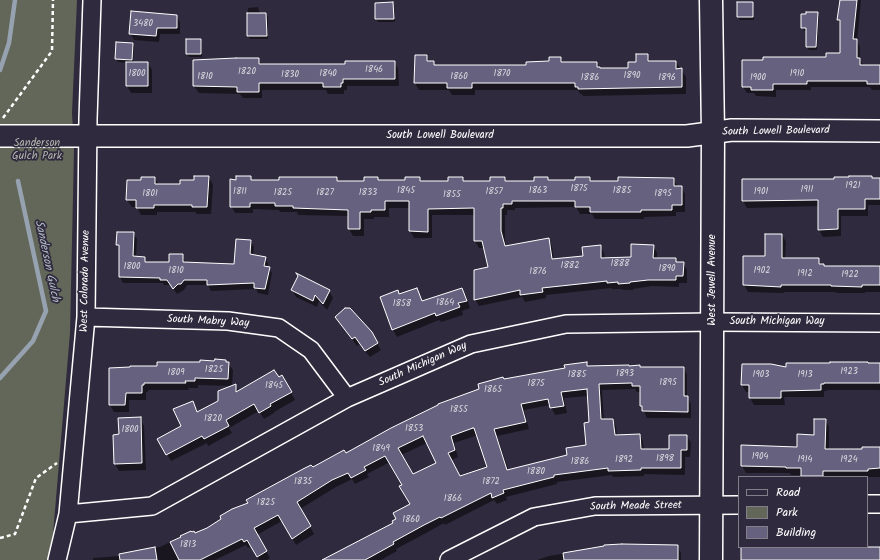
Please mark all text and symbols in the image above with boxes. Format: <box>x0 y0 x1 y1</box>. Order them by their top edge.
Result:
house number: 3480 <box>133 19 153 29</box>
house number: 1846 <box>365 65 383 75</box>
house number: 1820 <box>238 67 256 77</box>
house number: 1800 <box>128 69 146 79</box>
house number: 1840 <box>319 69 337 79</box>
house number: 1870 <box>494 69 510 79</box>
house number: 1910 <box>790 69 804 79</box>
house number: 1830 <box>281 70 299 80</box>
house number: 1890 <box>623 71 641 81</box>
house number: 1810 <box>197 72 213 82</box>
house number: 1860 <box>450 72 468 82</box>
house number: 1886 <box>581 73 599 83</box>
house number: 1896 <box>658 73 676 83</box>
house number: 1900 <box>750 73 766 83</box>
street label: South Lowell Boulevard <box>722 124 830 140</box>
street label: South Lowell Boulevard <box>386 129 494 143</box>
park label: Sanderson Gulch Park <box>12 137 62 163</box>
house number: 1921 <box>845 181 861 191</box>
house number: 1875 <box>570 184 588 194</box>
house number: 1911 <box>801 185 813 195</box>
house number: 1845 <box>397 186 415 196</box>
house number: 1863 <box>529 186 547 196</box>
house number: 1885 <box>613 186 631 196</box>
house number: 1811 <box>233 187 247 197</box>
house number: 1857 <box>485 187 503 197</box>
house number: 1901 <box>754 187 768 197</box>
house number: 1825 <box>274 188 292 198</box>
house number: 1827 <box>316 188 334 198</box>
house number: 1833 <box>359 188 377 198</box>
house number: 1801 <box>142 189 158 199</box>
house number: 1895 <box>654 189 672 199</box>
house number: 1855 <box>443 190 461 200</box>
water label: Sanderson Gulch <box>30 219 62 303</box>
street label: West Colorado Avenue <box>79 230 93 332</box>
street label: West Jewell Avenue <box>706 234 720 326</box>
house number: 1888 <box>610 259 630 269</box>
house number: 1882 <box>561 261 579 271</box>
house number: 1800 <box>123 262 141 272</box>
house number: 1890 <box>658 264 676 274</box>
house number: 1810 <box>168 266 184 276</box>
house number: 1902 <box>754 266 770 276</box>
house number: 1876 <box>529 267 547 277</box>
house number: 1912 <box>797 269 813 279</box>
house number: 1922 <box>841 270 859 280</box>
house number: 1864 <box>436 298 454 308</box>
house number: 1858 <box>393 299 411 309</box>
street label: South Mabry Way <box>166 313 250 331</box>
street label: South Michigan Way <box>730 315 824 329</box>
street label: South Michigan Way <box>377 340 469 390</box>
house number: 1825 <box>205 365 223 375</box>
house number: 1923 <box>840 367 858 377</box>
house number: 1809 <box>167 368 185 378</box>
house number: 1893 <box>616 369 634 379</box>
house number: 1885 <box>568 370 586 380</box>
house number: 1903 <box>753 370 769 380</box>
house number: 1913 <box>797 370 813 380</box>
house number: 1895 <box>659 378 677 388</box>
house number: 1875 <box>527 379 545 389</box>
house number: 1845 <box>265 381 283 391</box>
house number: 1865 <box>484 385 502 395</box>
house number: 1855 <box>450 405 468 415</box>
house number: 1820 <box>204 414 222 424</box>
house number: 1853 <box>405 424 423 434</box>
house number: 1800 <box>121 425 139 435</box>
house number: 1849 <box>372 444 390 454</box>
house number: 1904 <box>752 452 768 462</box>
house number: 1898 <box>656 454 674 464</box>
house number: 1892 <box>615 455 633 465</box>
house number: 1914 <box>797 455 813 465</box>
house number: 1924 <box>840 455 858 465</box>
house number: 1886 <box>571 457 589 467</box>
house number: 1880 <box>527 467 545 477</box>
legend <box>738 476 868 548</box>
house number: 1835 <box>294 477 312 487</box>
house number: 1872 <box>482 477 500 487</box>
text: Road <box>776 483 800 502</box>
house number: 1866 <box>444 494 462 504</box>
house number: 1825 <box>257 498 275 508</box>
street label: South Meade Street <box>590 500 682 514</box>
text: Park <box>776 503 798 522</box>
house number: 1860 <box>402 515 420 525</box>
text: Building <box>776 523 816 542</box>
house number: 1813 <box>180 540 196 550</box>

